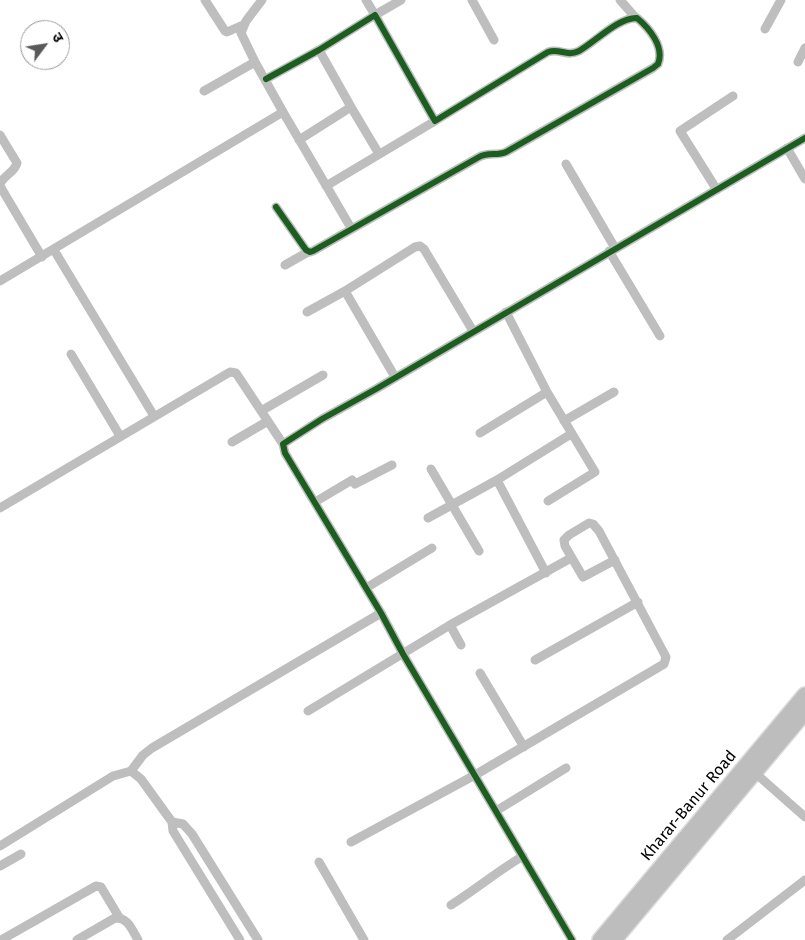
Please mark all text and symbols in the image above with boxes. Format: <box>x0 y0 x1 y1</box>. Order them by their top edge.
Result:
north arrow <box>20 20 70 70</box>
text: उ <box>48 30 67 45</box>
street label: Kharar-Banur Road <box>637 747 741 865</box>

